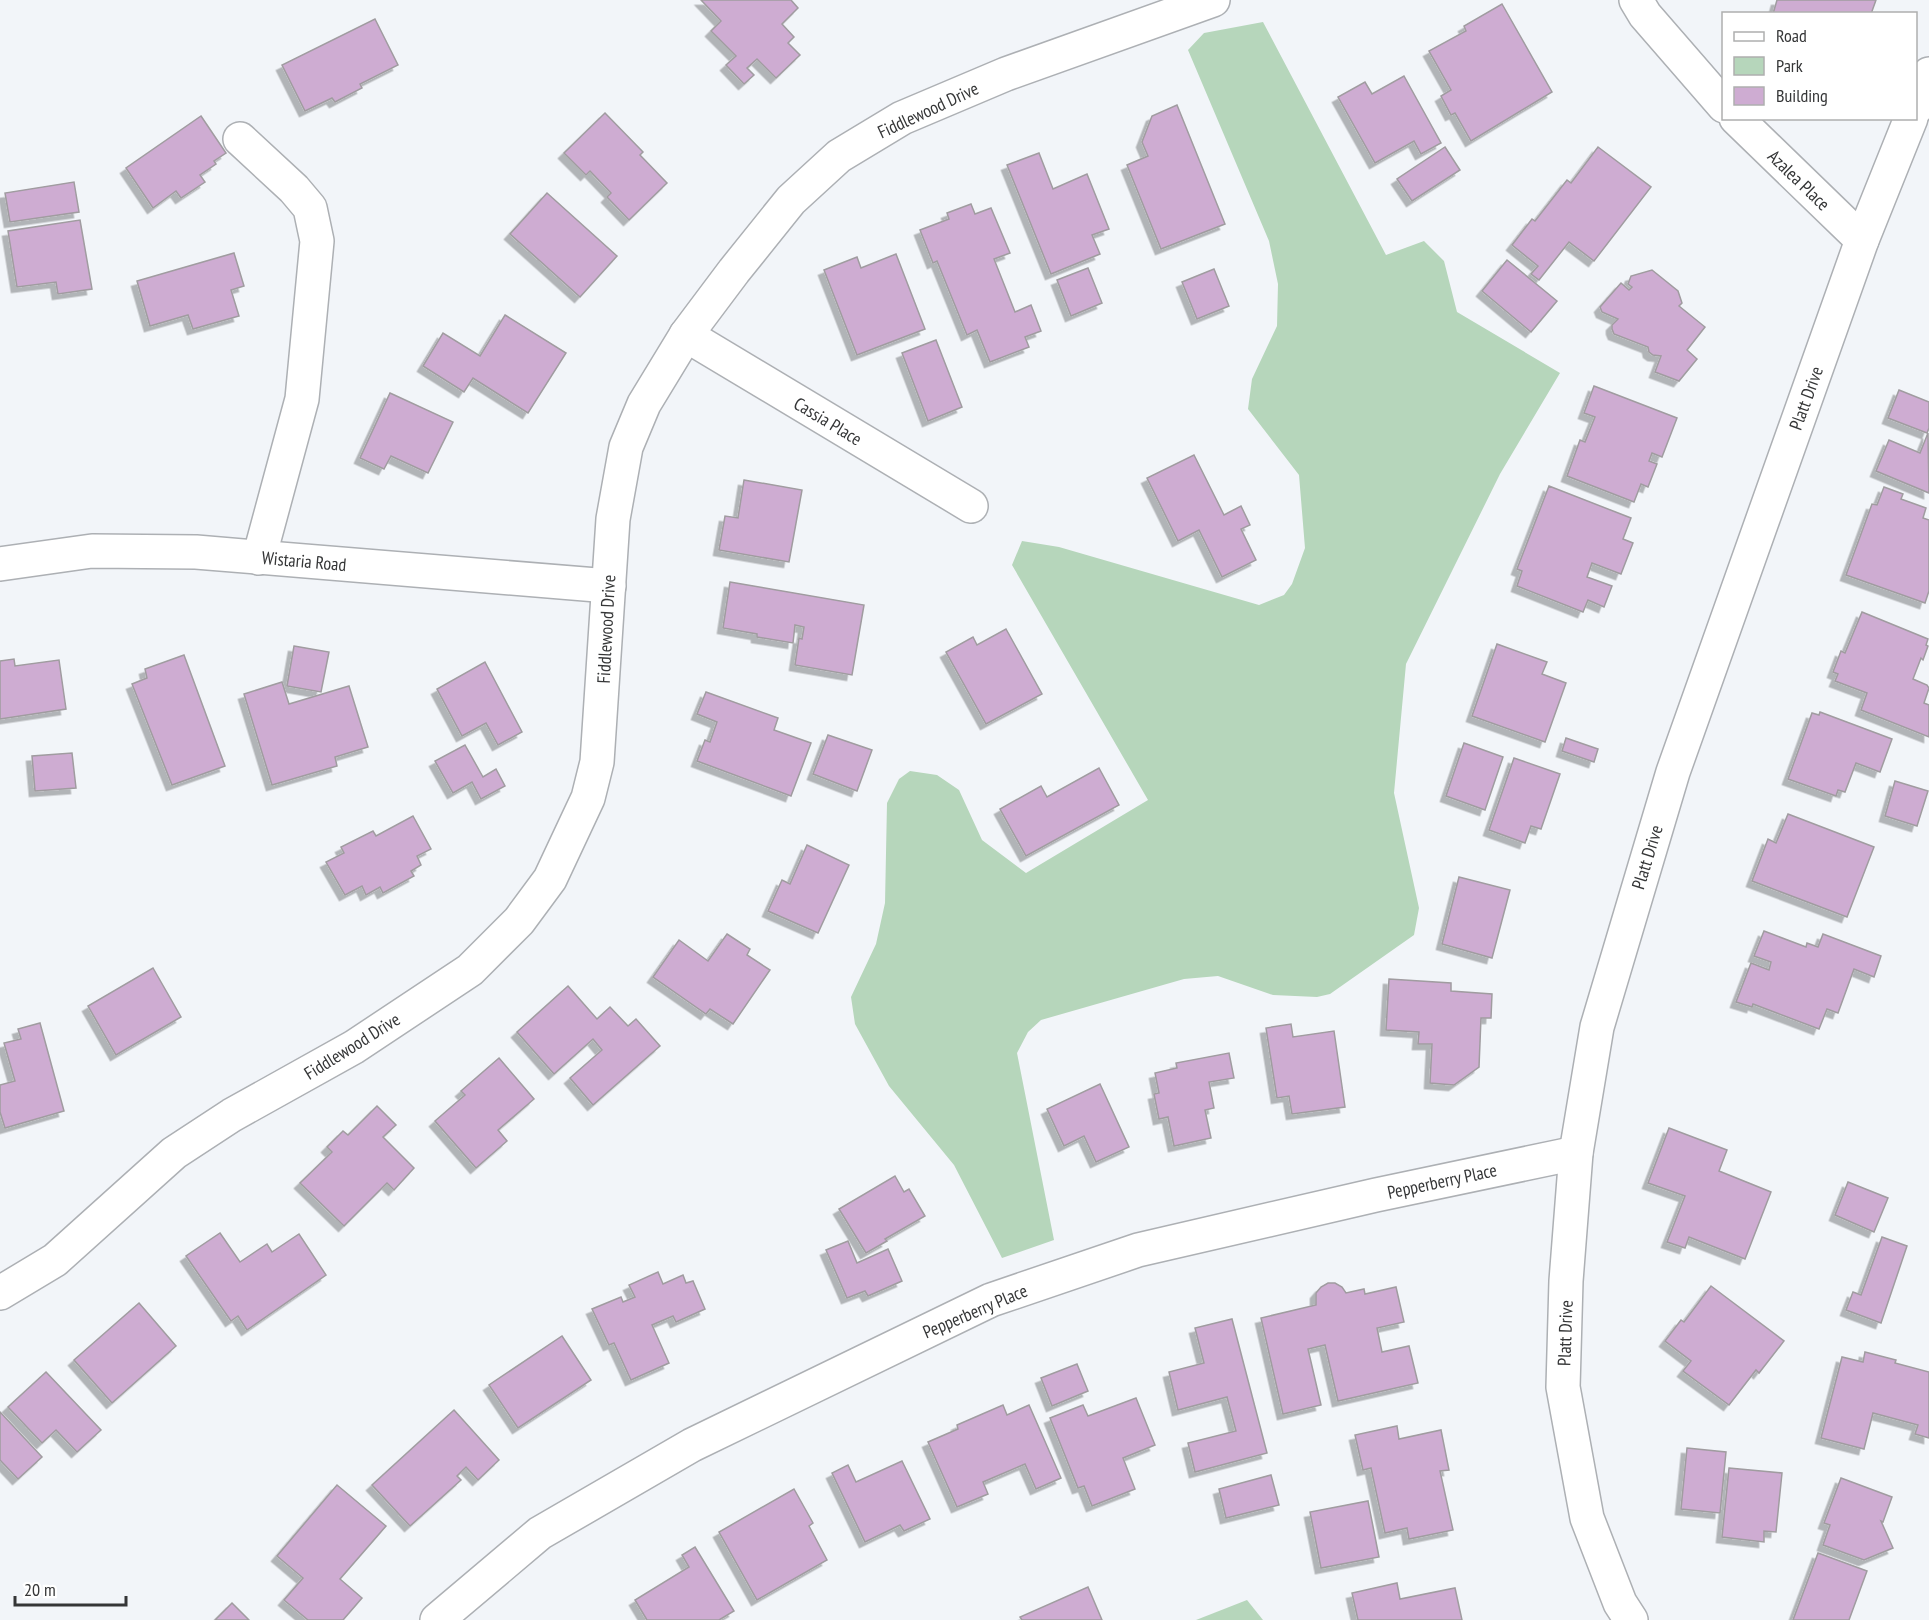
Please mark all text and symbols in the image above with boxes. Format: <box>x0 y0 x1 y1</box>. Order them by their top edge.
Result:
legend <box>1722 12 1917 120</box>
text: Road <box>1776 24 1807 47</box>
text: Park <box>1776 54 1803 77</box>
street label: Fiddlewood Drive <box>874 77 982 143</box>
text: Building <box>1776 84 1828 107</box>
street label: Azalea Place <box>1763 145 1835 215</box>
street label: Platt Drive <box>1784 363 1828 433</box>
street label: Cassia Place <box>790 392 866 450</box>
street label: Wistaria Road <box>261 546 347 576</box>
street label: Fiddlewood Drive <box>592 574 620 684</box>
street label: Platt Drive <box>1626 822 1668 892</box>
street label: Fiddlewood Drive <box>300 1007 404 1085</box>
street label: Pepperberry Place <box>1385 1158 1499 1204</box>
street label: Pepperberry Place <box>919 1279 1031 1343</box>
street label: Platt Drive <box>1552 1300 1578 1366</box>
scale bar <box>15 1569 126 1607</box>
text: 20 m <box>24 1578 56 1601</box>

